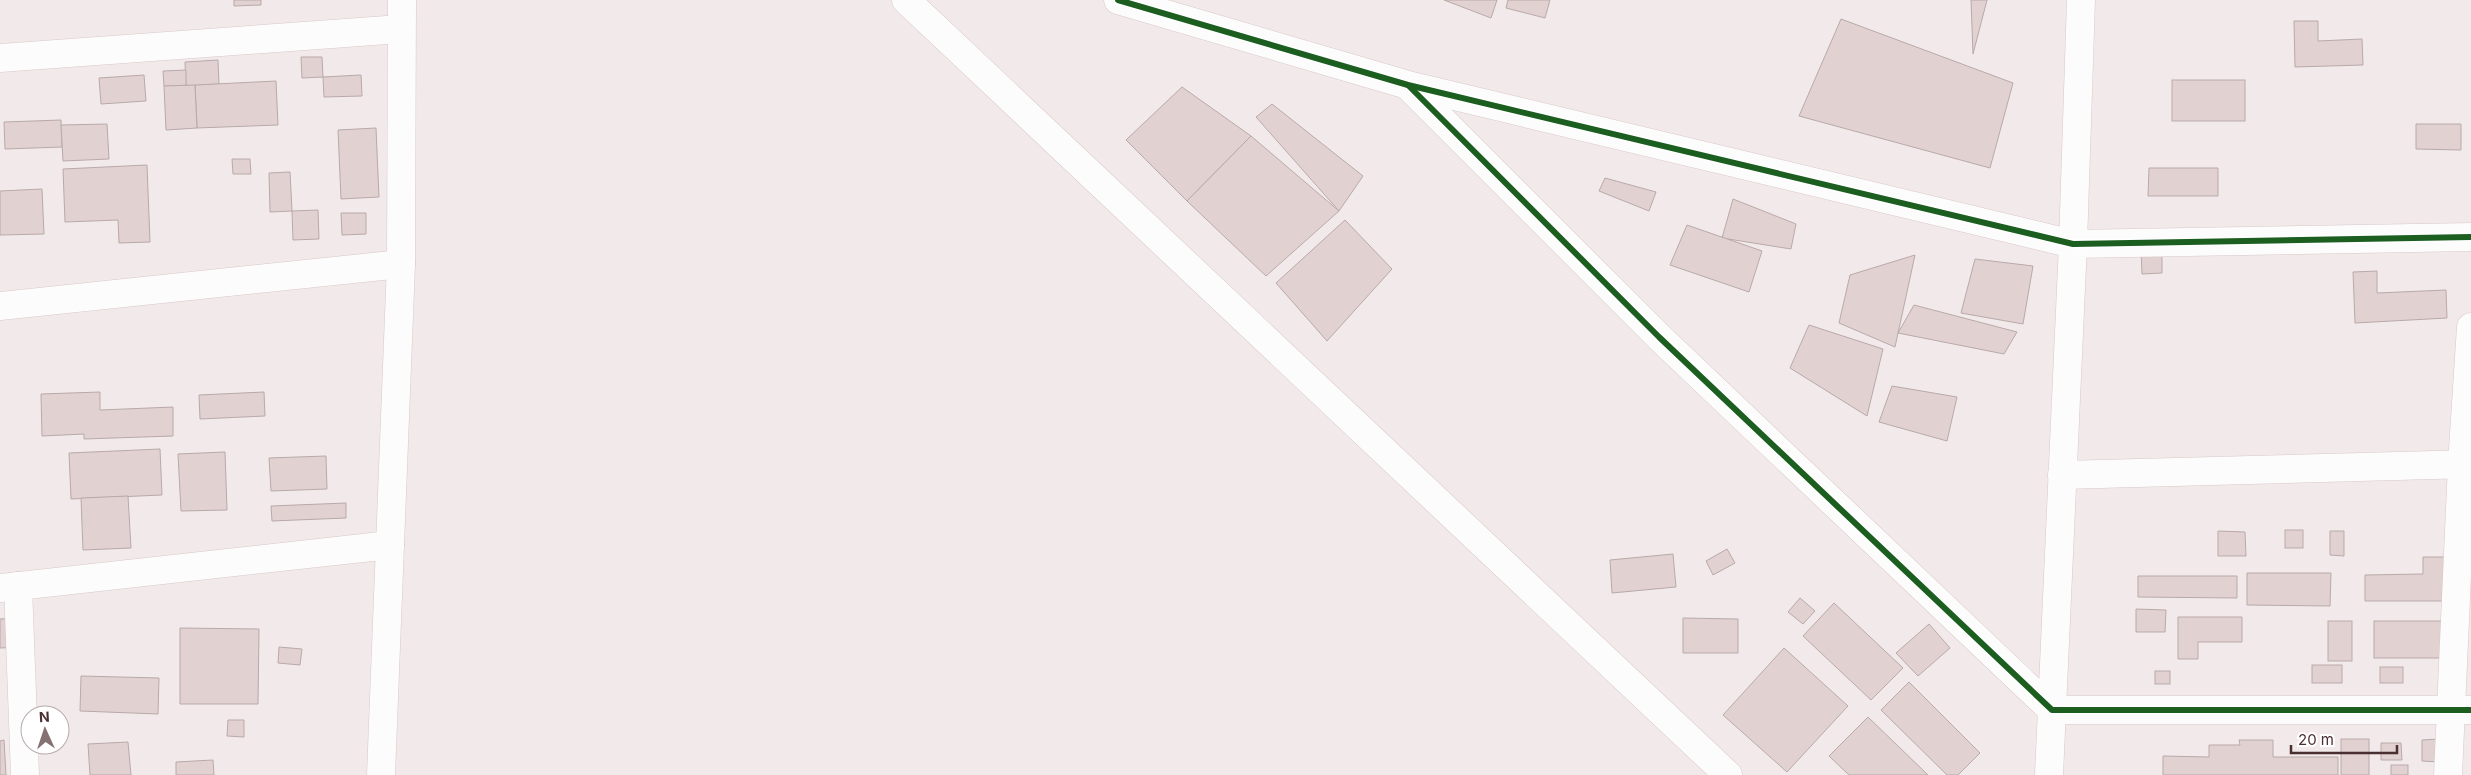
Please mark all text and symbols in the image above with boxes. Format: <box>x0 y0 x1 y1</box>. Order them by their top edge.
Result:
north arrow <box>20 705 70 755</box>
text: N <box>39 708 50 725</box>
scale bar <box>2291 722 2397 754</box>
text: 20 m <box>2298 730 2334 749</box>

